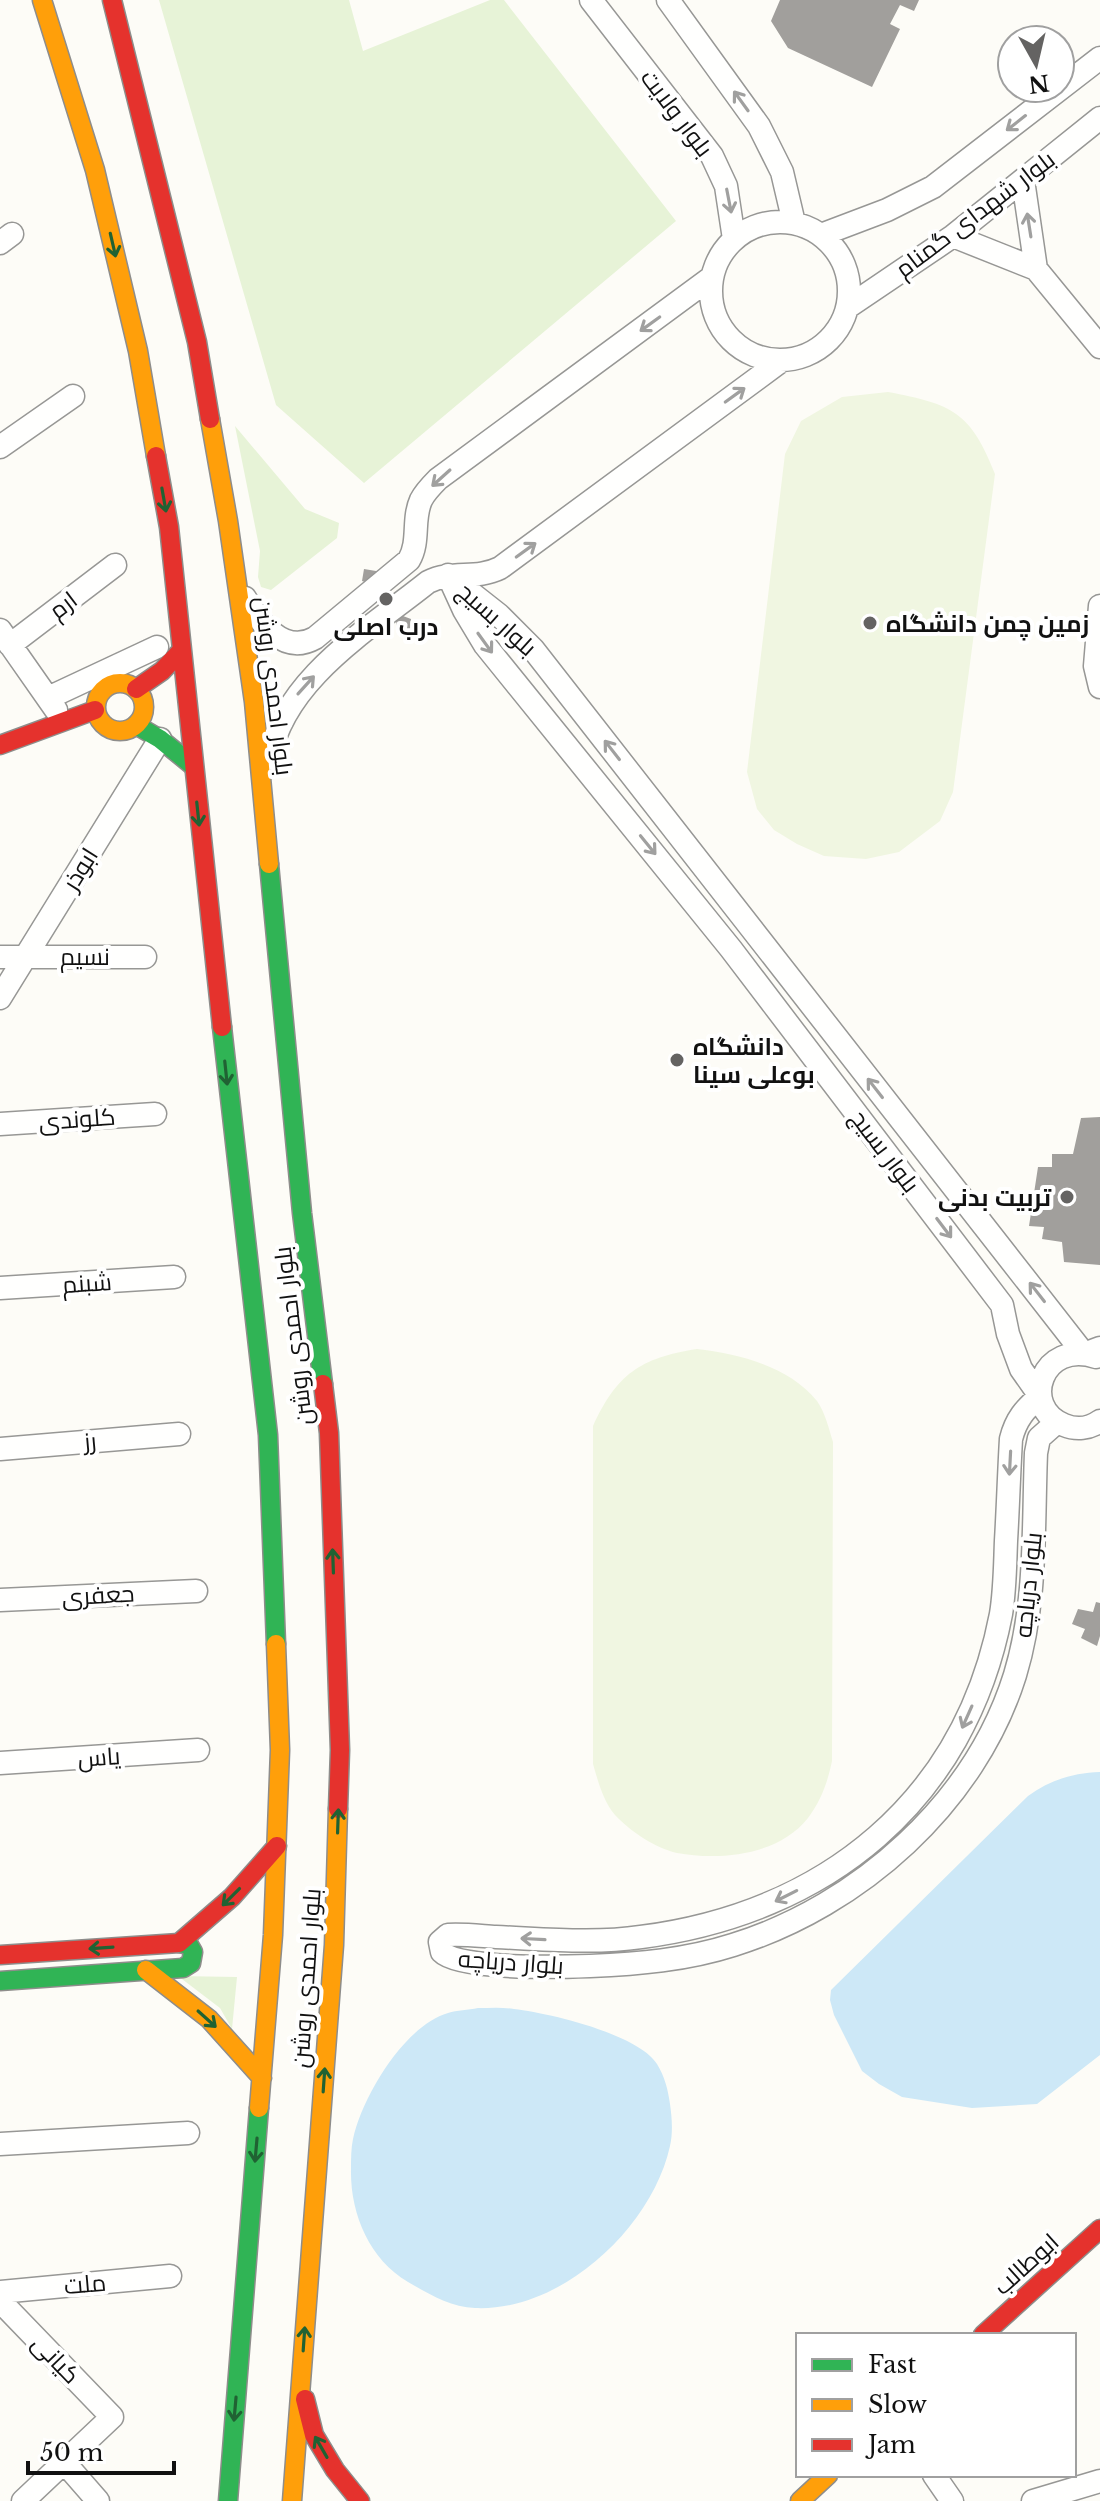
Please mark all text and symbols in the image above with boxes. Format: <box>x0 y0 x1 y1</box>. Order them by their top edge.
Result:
north arrow <box>996 24 1076 104</box>
street label: بلوار ولایت <box>635 64 719 162</box>
text: N <box>1026 69 1051 98</box>
one-way arrow <box>733 91 750 113</box>
one-way arrow <box>1006 114 1027 131</box>
street label: بلوار شهدای گمنام <box>890 145 1062 285</box>
one-way arrow <box>722 188 737 213</box>
one-way arrow <box>1021 212 1036 238</box>
one-way arrow <box>106 232 121 258</box>
one-way arrow <box>640 315 661 332</box>
one-way arrow <box>723 387 745 404</box>
one-way arrow <box>431 469 451 487</box>
one-way arrow <box>157 487 172 512</box>
one-way arrow <box>514 542 536 558</box>
street label: بلوار بسیج <box>450 576 543 664</box>
street label: ارم <box>43 585 84 627</box>
marker: درب اصلی <box>377 590 395 608</box>
street label: بلوار احمدی روشن <box>249 595 299 777</box>
place label: زمین چمن دانشگاه <box>886 609 1089 641</box>
place label: درب اصلی <box>334 612 438 641</box>
marker: زمین چمن دانشگاه <box>861 614 879 632</box>
one-way arrow <box>476 632 493 653</box>
one-way arrow <box>297 675 315 695</box>
one-way arrow <box>604 740 621 761</box>
one-way arrow <box>190 800 205 827</box>
one-way arrow <box>638 835 656 856</box>
street label: ابوذر <box>55 842 104 897</box>
street label: نسیم <box>60 942 110 973</box>
place label: دانشگاه بوعلی سینا <box>693 1032 815 1089</box>
marker: دانشگاه بوعلی سینا <box>668 1051 686 1069</box>
one-way arrow <box>219 1059 234 1086</box>
one-way arrow <box>867 1078 884 1099</box>
street label: کلوندی <box>38 1102 116 1136</box>
street label: بلوار بسیج <box>843 1104 926 1199</box>
place label: تربیت بدنی <box>938 1183 1052 1212</box>
marker: تربیت بدنی <box>1058 1188 1076 1206</box>
one-way arrow <box>935 1217 952 1238</box>
street label: بلوار احمدی روشن <box>268 1245 318 1427</box>
street label: شبنم <box>61 1267 113 1301</box>
one-way arrow <box>1028 1282 1045 1303</box>
street label: رز <box>80 1426 98 1456</box>
one-way arrow <box>1002 1449 1017 1476</box>
street label: بلوار دریاچه <box>1008 1531 1050 1639</box>
one-way arrow <box>326 1548 341 1575</box>
street label: جعفری <box>61 1579 135 1611</box>
one-way arrow <box>959 1705 974 1729</box>
street label: یاس <box>77 1741 122 1773</box>
one-way arrow <box>330 1808 345 1835</box>
one-way arrow <box>222 1887 241 1906</box>
street label: بلوار احمدی روشن <box>285 1887 327 2069</box>
one-way arrow <box>775 1889 799 1905</box>
one-way arrow <box>520 1931 547 1946</box>
one-way arrow <box>88 1941 115 1956</box>
street label: بلوار دریاچه <box>457 1944 565 1982</box>
one-way arrow <box>196 2009 216 2027</box>
one-way arrow <box>316 2067 331 2094</box>
one-way arrow <box>249 2136 264 2163</box>
street label: ابوطالب <box>987 2227 1065 2301</box>
street label: ملت <box>63 2268 107 2300</box>
one-way arrow <box>297 2327 312 2353</box>
street label: کیانی <box>26 2329 86 2389</box>
legend <box>796 2333 1076 2477</box>
text: Fast <box>868 2350 916 2379</box>
text: Slow <box>868 2390 927 2419</box>
one-way arrow <box>227 2395 242 2422</box>
scale bar <box>28 2425 174 2475</box>
text: Jam <box>865 2430 916 2459</box>
one-way arrow <box>313 2436 329 2459</box>
text: 50 m <box>40 2438 104 2467</box>

